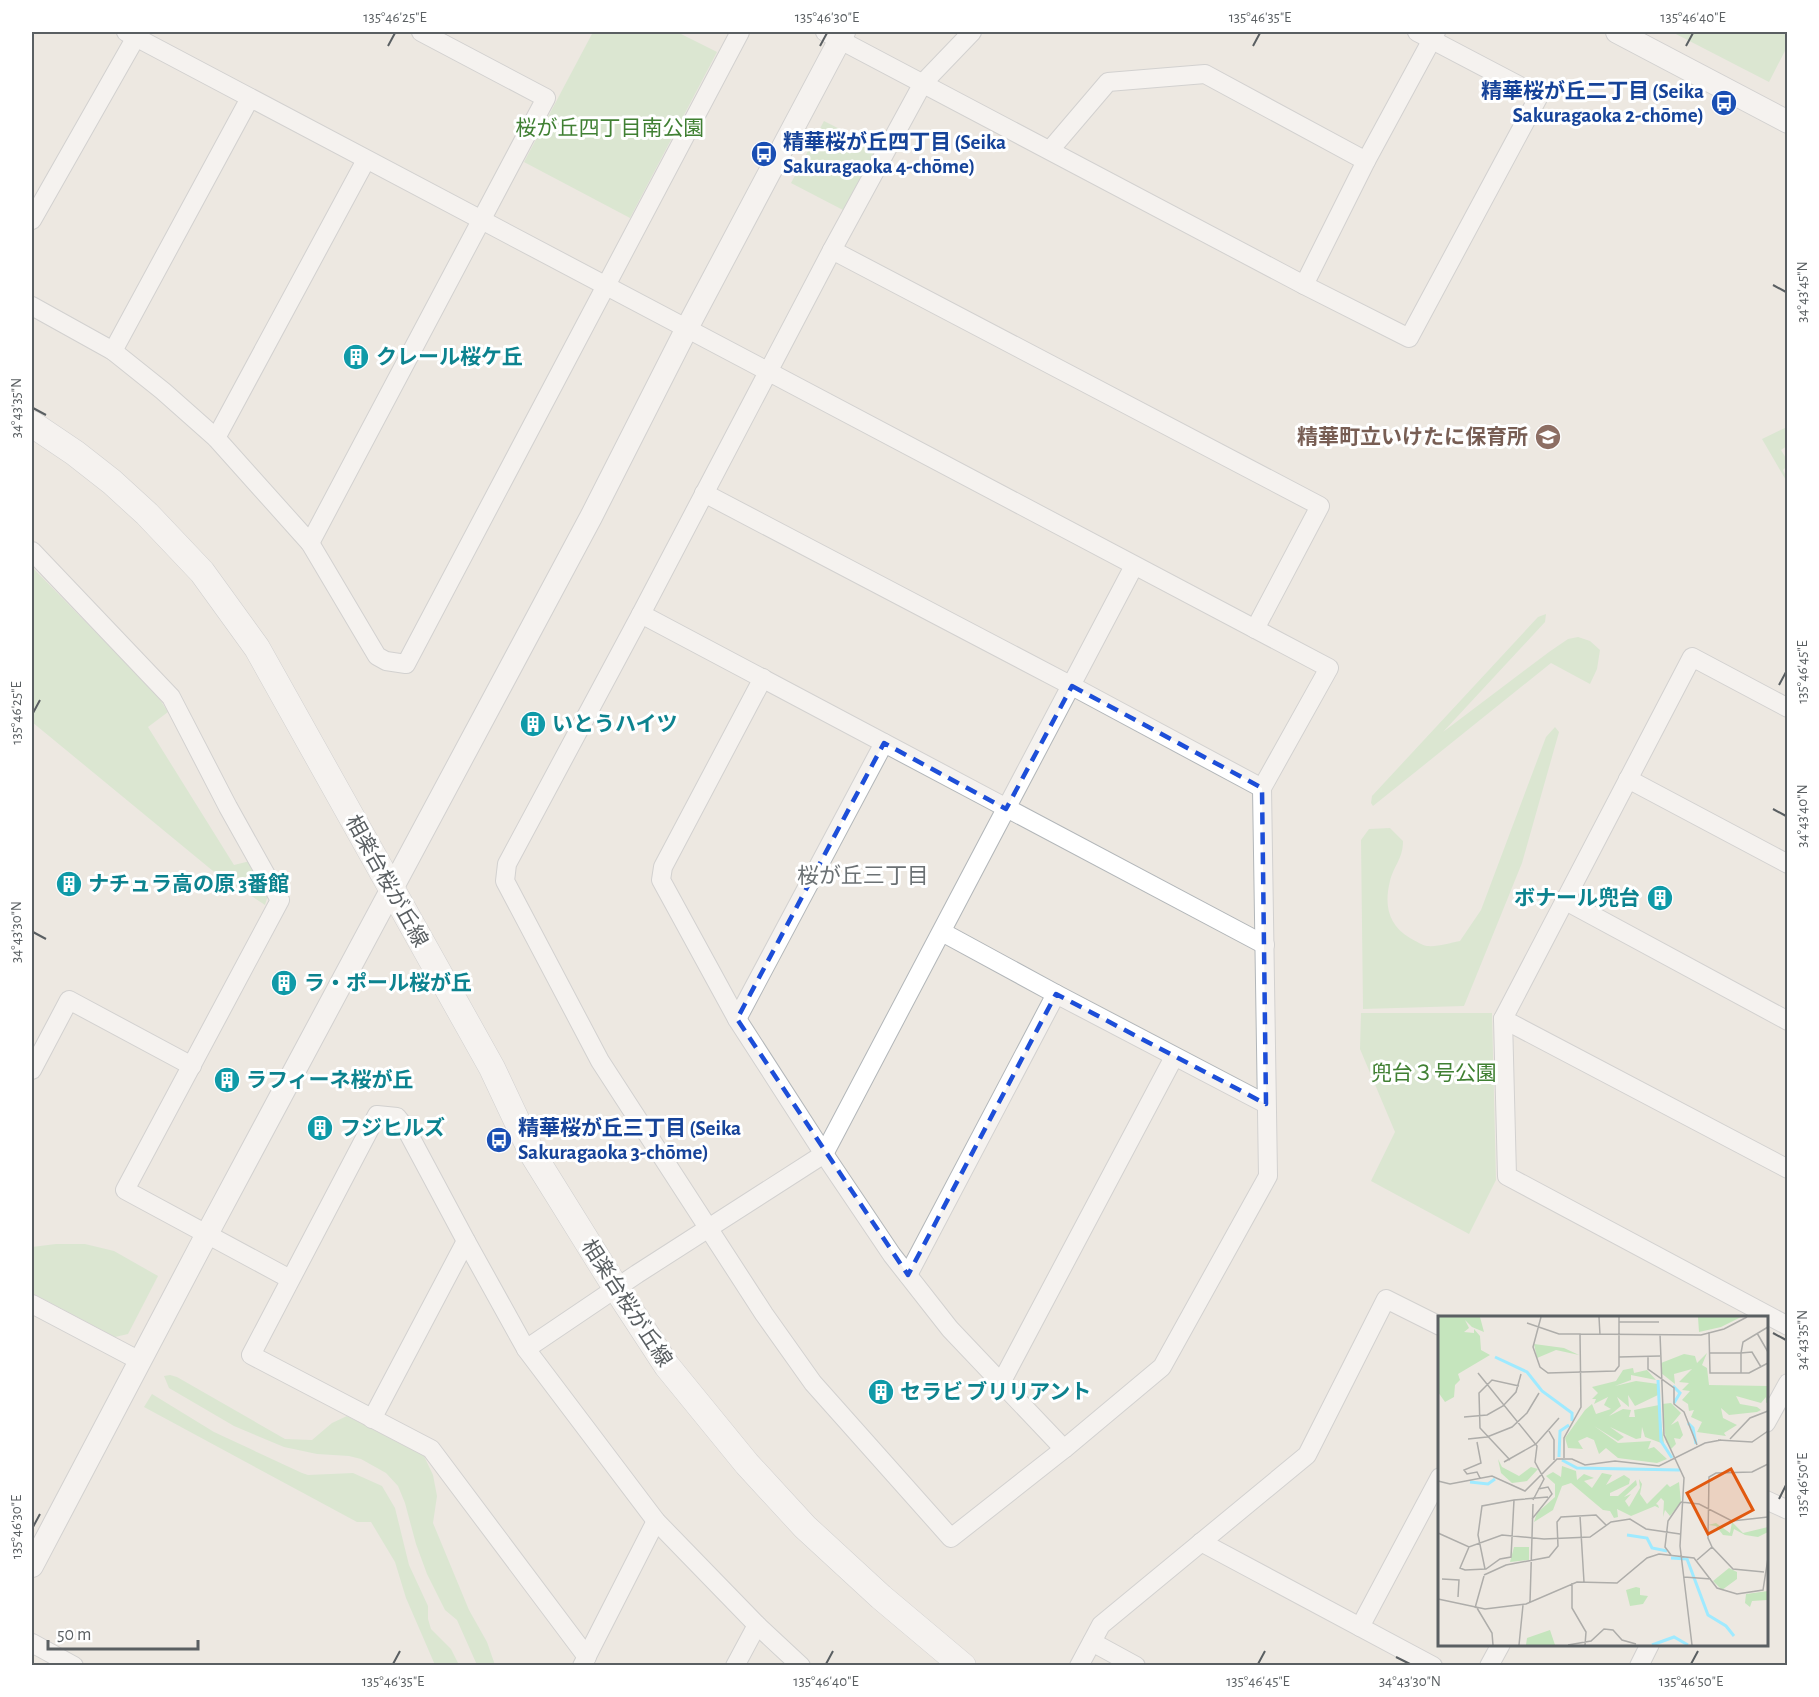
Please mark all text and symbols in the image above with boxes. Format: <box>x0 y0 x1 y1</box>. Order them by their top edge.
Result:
text: 135°46'25"E <box>363 10 427 25</box>
text: 135°46'30"E <box>795 10 859 25</box>
text: 135°46'35"E <box>1229 10 1291 25</box>
text: 135°46'40"E <box>1660 10 1726 25</box>
place label: 精華桜が丘二丁目 (Seika Sakuragaoka 2-chōme) <box>1481 79 1704 126</box>
bus stop icon: 精華桜が丘二丁目 (Seika Sakuragaoka 2-chōme) <box>1709 88 1739 118</box>
park label: 桜が丘四丁目南公園 <box>516 117 705 139</box>
place label: 精華桜が丘四丁目 (Seika Sakuragaoka 4-chōme) <box>783 130 1006 177</box>
bus stop icon: 精華桜が丘四丁目 (Seika Sakuragaoka 4-chōme) <box>749 139 779 169</box>
text: 34°43'45"N <box>1795 261 1810 323</box>
building icon: クレール桜ケ丘 <box>341 342 371 372</box>
place label: クレール桜ケ丘 <box>376 346 523 368</box>
text: 34°43'35"N <box>9 378 24 438</box>
school or university icon: 精華町立いけたに保育所 <box>1533 422 1563 452</box>
place label: 精華町立いけたに保育所 <box>1297 425 1528 448</box>
text: 135°46'45"E <box>1795 640 1810 704</box>
text: 135°46'25"E <box>9 681 24 745</box>
building icon: いとうハイツ <box>518 709 548 739</box>
place label: いとうハイツ <box>552 713 678 735</box>
text: 34°43'40"N <box>1795 784 1810 848</box>
street label: 相楽台桜が丘線 <box>342 811 432 951</box>
district label: 桜が丘三丁目 <box>797 864 929 887</box>
building icon: ナチュラ高の原 3番館 <box>54 869 84 899</box>
place label: ナチュラ高の原 3番館 <box>88 873 289 895</box>
building icon: ボナール兜台 <box>1645 883 1675 913</box>
place label: ボナール兜台 <box>1514 886 1640 909</box>
text: 34°43'30"N <box>9 901 24 963</box>
building icon: ラ・ポール桜が丘 <box>269 968 299 998</box>
place label: ラ・ポール桜が丘 <box>304 971 472 994</box>
park label: 兜台３号公園 <box>1371 1062 1497 1084</box>
building icon: ラフィーネ桜が丘 <box>212 1065 242 1095</box>
place label: ラフィーネ桜が丘 <box>246 1068 414 1091</box>
building icon: フジヒルズ <box>305 1113 335 1143</box>
place label: フジヒルズ <box>340 1116 445 1139</box>
place label: 精華桜が丘三丁目 (Seika Sakuragaoka 3-chōme) <box>518 1116 741 1163</box>
bus stop icon: 精華桜が丘三丁目 (Seika Sakuragaoka 3-chōme) <box>484 1125 514 1155</box>
street label: 相楽台桜が丘線 <box>578 1235 676 1371</box>
text: 34°43'35"N <box>1795 1310 1810 1370</box>
inset map <box>1438 1316 1768 1646</box>
building icon: セラビ ブリリアント <box>866 1377 896 1407</box>
place label: セラビ ブリリアント <box>900 1380 1091 1403</box>
text: 135°46'50"E <box>1795 1453 1810 1517</box>
text: 135°46'30"E <box>9 1495 24 1559</box>
scale bar <box>48 1613 198 1651</box>
text: 50 m <box>57 1626 91 1644</box>
text: 135°46'35"E <box>362 1674 424 1689</box>
text: 135°46'40"E <box>793 1674 859 1689</box>
text: 135°46'45"E <box>1226 1674 1290 1689</box>
text: 34°43'30"N <box>1379 1674 1441 1689</box>
text: 135°46'50"E <box>1659 1674 1723 1689</box>

